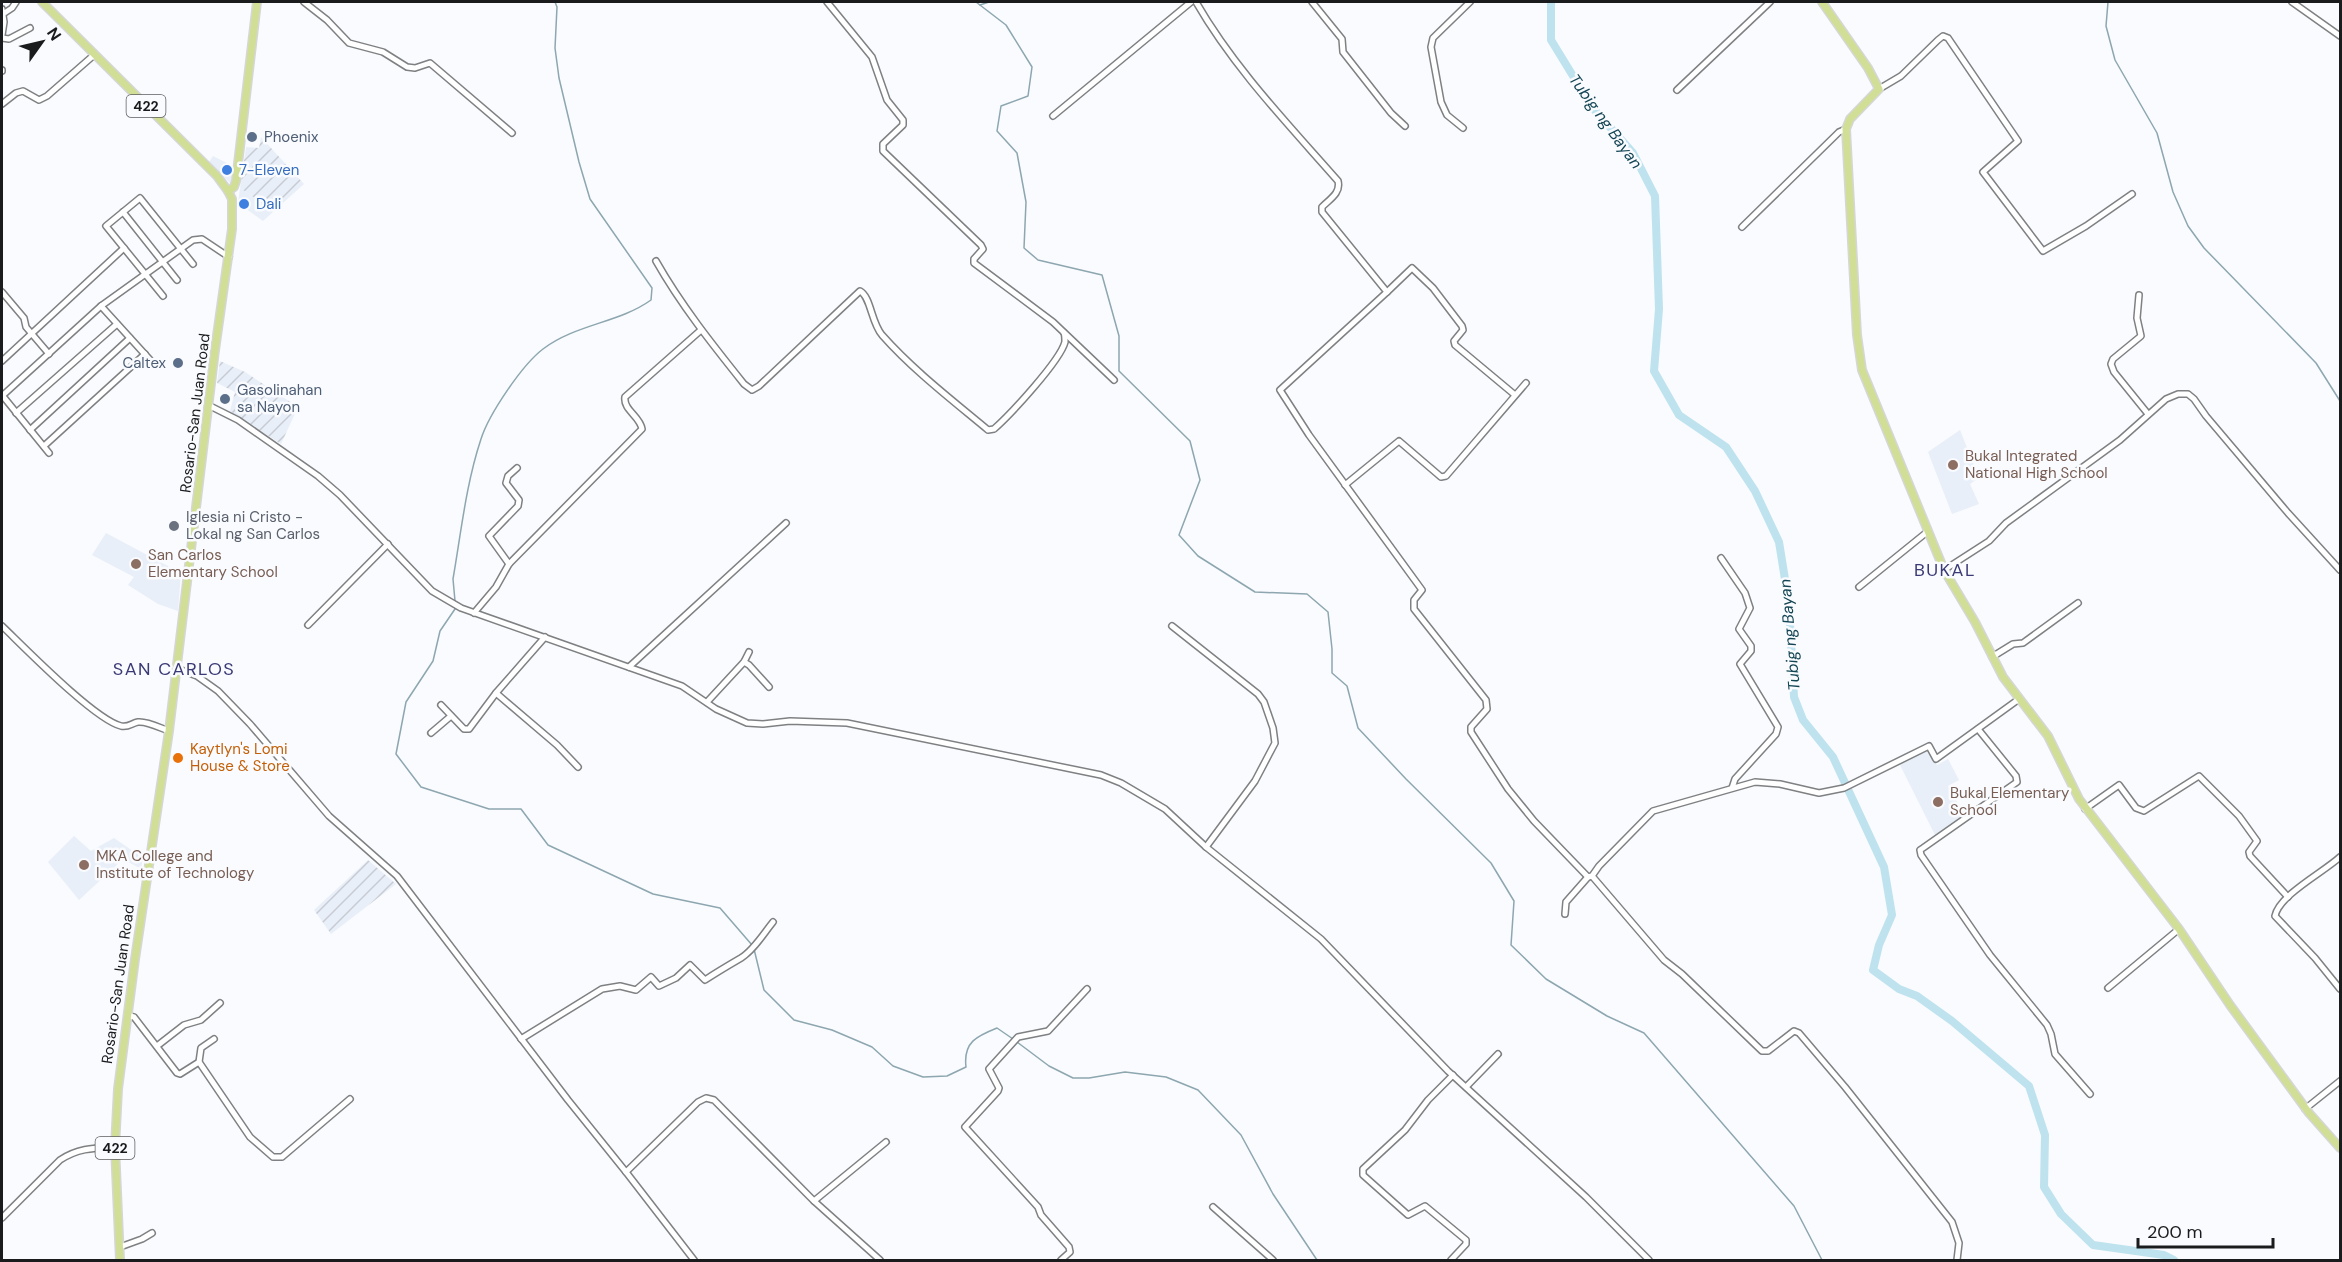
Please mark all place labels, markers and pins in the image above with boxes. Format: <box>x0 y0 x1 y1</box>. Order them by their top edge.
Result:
place label: Phoenix <box>264 127 319 147</box>
marker: Phoenix <box>245 130 259 144</box>
place label: 7-Eleven <box>239 160 299 180</box>
marker: 7-Eleven <box>220 163 234 177</box>
place label: Dali <box>256 194 281 214</box>
marker: Dali <box>237 197 251 211</box>
place label: Caltex <box>122 353 167 373</box>
marker: Caltex <box>171 356 185 370</box>
place label: Gasolinahan sa Nayon <box>237 380 322 417</box>
marker: Gasolinahan sa Nayon <box>218 392 232 406</box>
place label: Bukal Integrated National High School <box>1965 446 2108 483</box>
marker: Bukal Integrated National High School <box>1946 458 1960 472</box>
place label: Iglesia ni Cristo - Lokal ng San Carlos <box>186 507 320 544</box>
marker: Iglesia ni Cristo - Lokal ng San Carlos <box>167 519 181 533</box>
place label: San Carlos Elementary School <box>148 545 278 582</box>
marker: San Carlos Elementary School <box>129 557 143 571</box>
place label: Kaytlyn's Lomi House & Store <box>190 739 290 776</box>
marker: Kaytlyn's Lomi House & Store <box>171 751 185 765</box>
place label: Bukal Elementary School <box>1950 783 2070 820</box>
marker: Bukal Elementary School <box>1931 795 1945 809</box>
place label: MKA College and Institute of Technology <box>96 846 255 883</box>
marker: MKA College and Institute of Technology <box>77 858 91 872</box>

